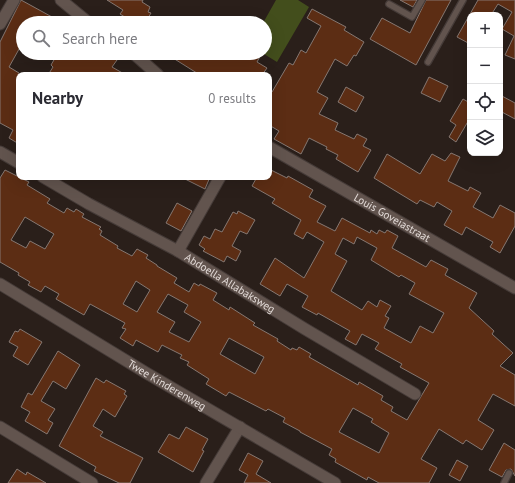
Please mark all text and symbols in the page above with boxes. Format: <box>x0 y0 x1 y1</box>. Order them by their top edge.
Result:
map controls <box>467 12 503 156</box>
button: + <box>467 12 503 48</box>
search box <box>16 16 272 60</box>
icon: search <box>30 27 52 49</box>
text: Search here <box>62 29 138 48</box>
button: − <box>467 48 503 84</box>
button: locate <box>467 84 503 120</box>
text: Nearby <box>32 87 83 109</box>
text: 0 results <box>208 90 256 107</box>
button: layers <box>467 120 503 156</box>
street label: Louis Goveiastraat <box>351 190 433 245</box>
street label: Abdoella Allabaksweg <box>182 250 278 316</box>
street label: Twee Kinderenweg <box>125 356 209 413</box>

